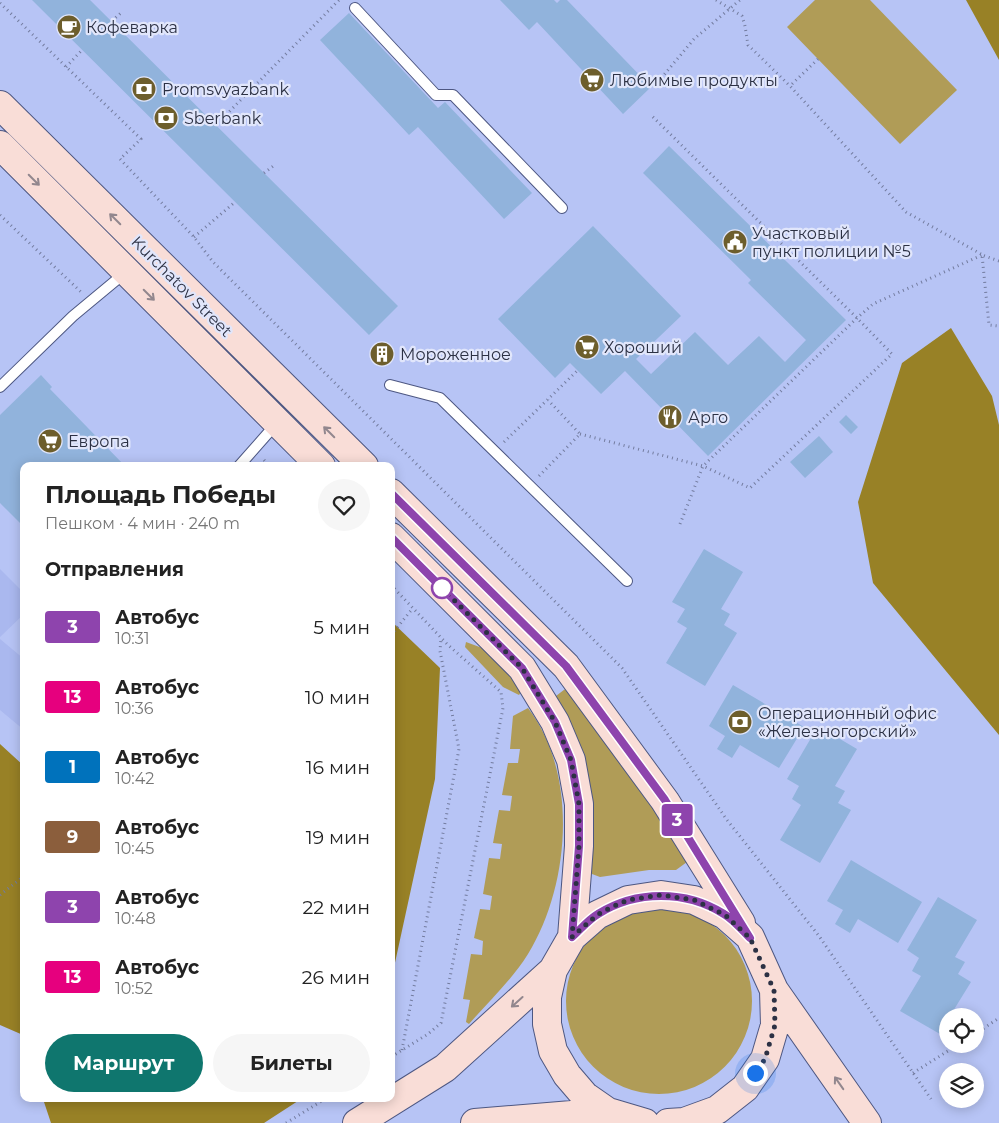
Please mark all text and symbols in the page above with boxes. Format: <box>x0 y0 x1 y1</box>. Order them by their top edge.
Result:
cafe icon: Кофеварка <box>56 14 82 40</box>
place label: Кофеварка <box>86 18 178 37</box>
supermarket icon: Любимые продукты <box>579 67 605 93</box>
place label: Любимые продукты <box>610 71 778 90</box>
bank icon: Promsvyazbank <box>131 76 157 102</box>
place label: Promsvyazbank <box>162 80 290 99</box>
bank icon: Sberbank <box>153 105 179 131</box>
place label: Sberbank <box>184 109 262 128</box>
one-way arrow <box>28 174 41 186</box>
one-way arrow <box>108 213 121 225</box>
place label: Участковый пункт полиции №5 <box>752 224 911 261</box>
public building icon: Участковый пункт полиции №5 <box>722 229 748 255</box>
street label: Kurchatov Street <box>127 232 236 341</box>
one-way arrow <box>143 289 155 301</box>
supermarket icon: Хороший <box>574 334 600 360</box>
place label: Хороший <box>604 338 682 357</box>
building icon: Мороженное <box>369 341 395 367</box>
place label: Мороженное <box>400 345 511 364</box>
restaurant icon: Арго <box>657 404 683 430</box>
place label: Арго <box>688 408 728 427</box>
one-way arrow <box>323 426 335 438</box>
supermarket icon: Европа <box>37 428 63 454</box>
place label: Европа <box>68 432 130 451</box>
button: heart <box>318 479 370 531</box>
text: Площадь Победы <box>45 480 276 509</box>
text: Пешком · 4 мин · 240 m <box>45 514 240 533</box>
text: Отправления <box>45 558 184 581</box>
unlabelled marker <box>431 577 453 599</box>
text: Автобус <box>115 606 199 629</box>
text: 3 <box>67 616 78 638</box>
text: 5 мин <box>313 616 370 639</box>
text: 10:31 <box>115 629 150 648</box>
text: Автобус <box>115 676 199 699</box>
text: 13 <box>64 686 81 708</box>
text: 10 мин <box>305 686 370 709</box>
text: 10:36 <box>115 699 154 718</box>
place label: Операционный офис «Железногорский» <box>758 704 937 741</box>
bank icon: Операционный офис «Железногорский» <box>727 709 753 735</box>
text: Автобус <box>115 746 199 769</box>
text: 1 <box>69 756 76 778</box>
text: 16 мин <box>306 756 370 779</box>
text: 10:42 <box>115 769 154 788</box>
line badge: 3 <box>661 804 693 836</box>
text: 3 <box>672 809 682 831</box>
text: Автобус <box>115 816 199 839</box>
text: 9 <box>67 826 78 848</box>
text: 19 мин <box>306 826 370 849</box>
text: 10:45 <box>115 839 154 858</box>
text: Автобус <box>115 886 199 909</box>
text: 3 <box>67 896 78 918</box>
text: 22 мин <box>303 896 370 919</box>
text: 10:48 <box>115 909 156 928</box>
text: Автобус <box>115 956 199 979</box>
text: 13 <box>64 966 81 988</box>
text: 26 мин <box>302 966 370 989</box>
text: 10:52 <box>115 979 153 998</box>
one-way arrow <box>511 997 524 1008</box>
map controls <box>939 1008 984 1108</box>
button: locate <box>939 1008 984 1053</box>
button: Маршрут <box>45 1034 203 1092</box>
button: Билеты <box>213 1034 370 1092</box>
your location <box>743 1061 768 1086</box>
button: layers <box>939 1063 984 1108</box>
one-way arrow <box>834 1076 844 1090</box>

